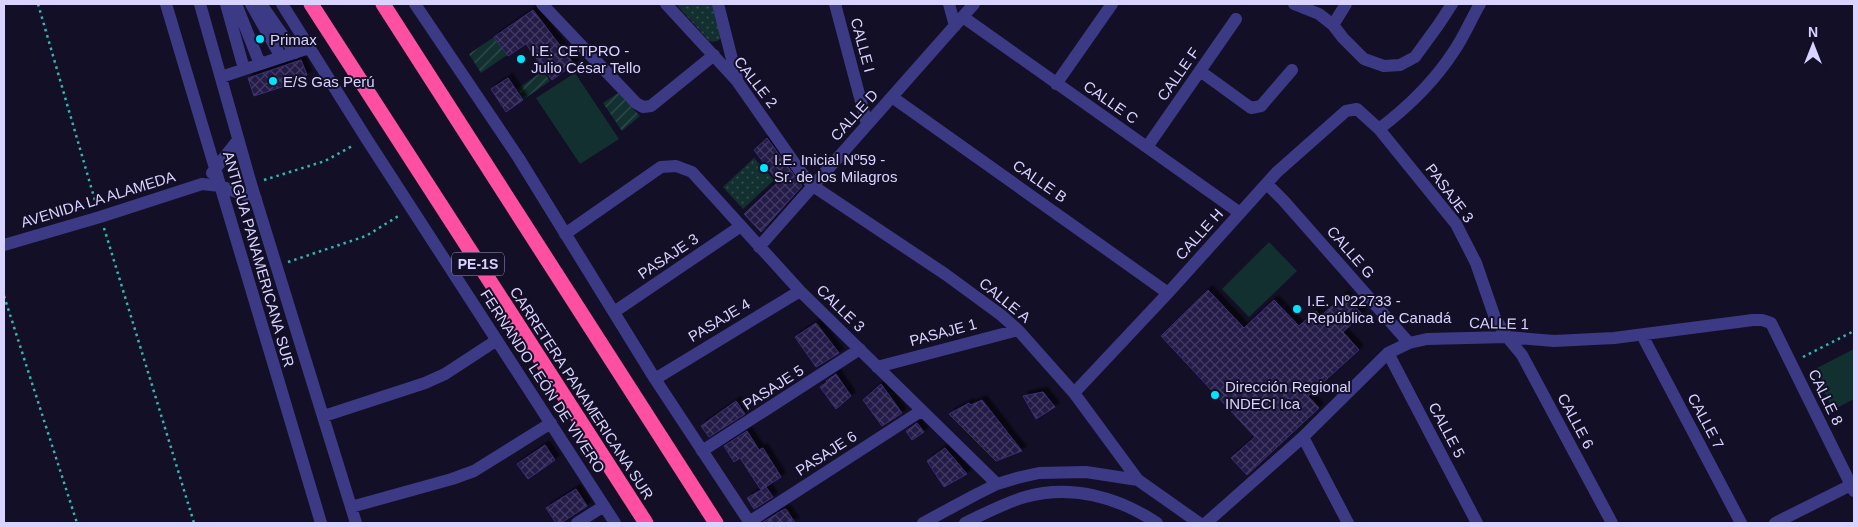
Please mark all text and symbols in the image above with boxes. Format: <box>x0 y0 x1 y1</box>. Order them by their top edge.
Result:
street label: CALLE I <box>848 16 878 74</box>
north arrow <box>1788 20 1838 70</box>
text: N <box>1808 24 1818 40</box>
place label: Primax <box>270 31 317 48</box>
marker: Primax <box>254 33 266 45</box>
place label: I.E. CETPRO - Julio César Tello <box>531 42 641 76</box>
street label: CALLE F <box>1154 44 1202 104</box>
marker: I.E. CETPRO - Julio César Tello <box>515 53 527 65</box>
street label: CALLE 2 <box>731 53 781 111</box>
place label: E/S Gas Perú <box>283 73 375 90</box>
marker: E/S Gas Perú <box>267 75 279 87</box>
street label: CALLE C <box>1081 77 1142 127</box>
street label: CALLE D <box>827 86 881 144</box>
street label: ANTIGUA PANAMERICANA SUR <box>220 149 298 369</box>
place label: I.E. Inicial Nº59 - Sr. de los Milagros <box>774 151 897 185</box>
street label: CALLE B <box>1010 156 1070 206</box>
street label: PASAJE 3 <box>1422 160 1478 226</box>
marker: I.E. Inicial Nº59 - Sr. de los Milagros <box>758 162 770 174</box>
street label: AVENIDA LA ALAMEDA <box>19 167 177 231</box>
street label: CALLE H <box>1172 205 1226 263</box>
street label: CALLE G <box>1324 223 1378 281</box>
street label: PASAJE 3 <box>635 230 701 282</box>
road number: PE-1S <box>452 252 504 276</box>
street label: CALLE A <box>976 274 1034 326</box>
street label: CALLE 3 <box>813 281 869 335</box>
street label: CARRETERA PANAMERICANA SUR <box>507 284 657 503</box>
street label: FERNANDO LEÓN DE VIVERO <box>477 286 609 476</box>
place label: I.E. Nº22733 - República de Canadá <box>1307 292 1452 326</box>
street label: PASAJE 4 <box>685 295 753 345</box>
marker: I.E. Nº22733 - República de Canadá <box>1291 303 1303 315</box>
street label: CALLE 1 <box>1469 314 1529 332</box>
street label: PASAJE 1 <box>908 315 978 349</box>
street label: PASAJE 5 <box>739 361 807 413</box>
street label: CALLE 8 <box>1805 366 1847 428</box>
place label: Dirección Regional INDECI Ica <box>1225 378 1351 412</box>
marker: Dirección Regional INDECI Ica <box>1209 389 1221 401</box>
street label: CALLE 6 <box>1554 391 1598 451</box>
street label: CALLE 7 <box>1684 391 1728 451</box>
street label: CALLE 5 <box>1425 400 1469 460</box>
street label: PASAJE 6 <box>792 427 860 479</box>

